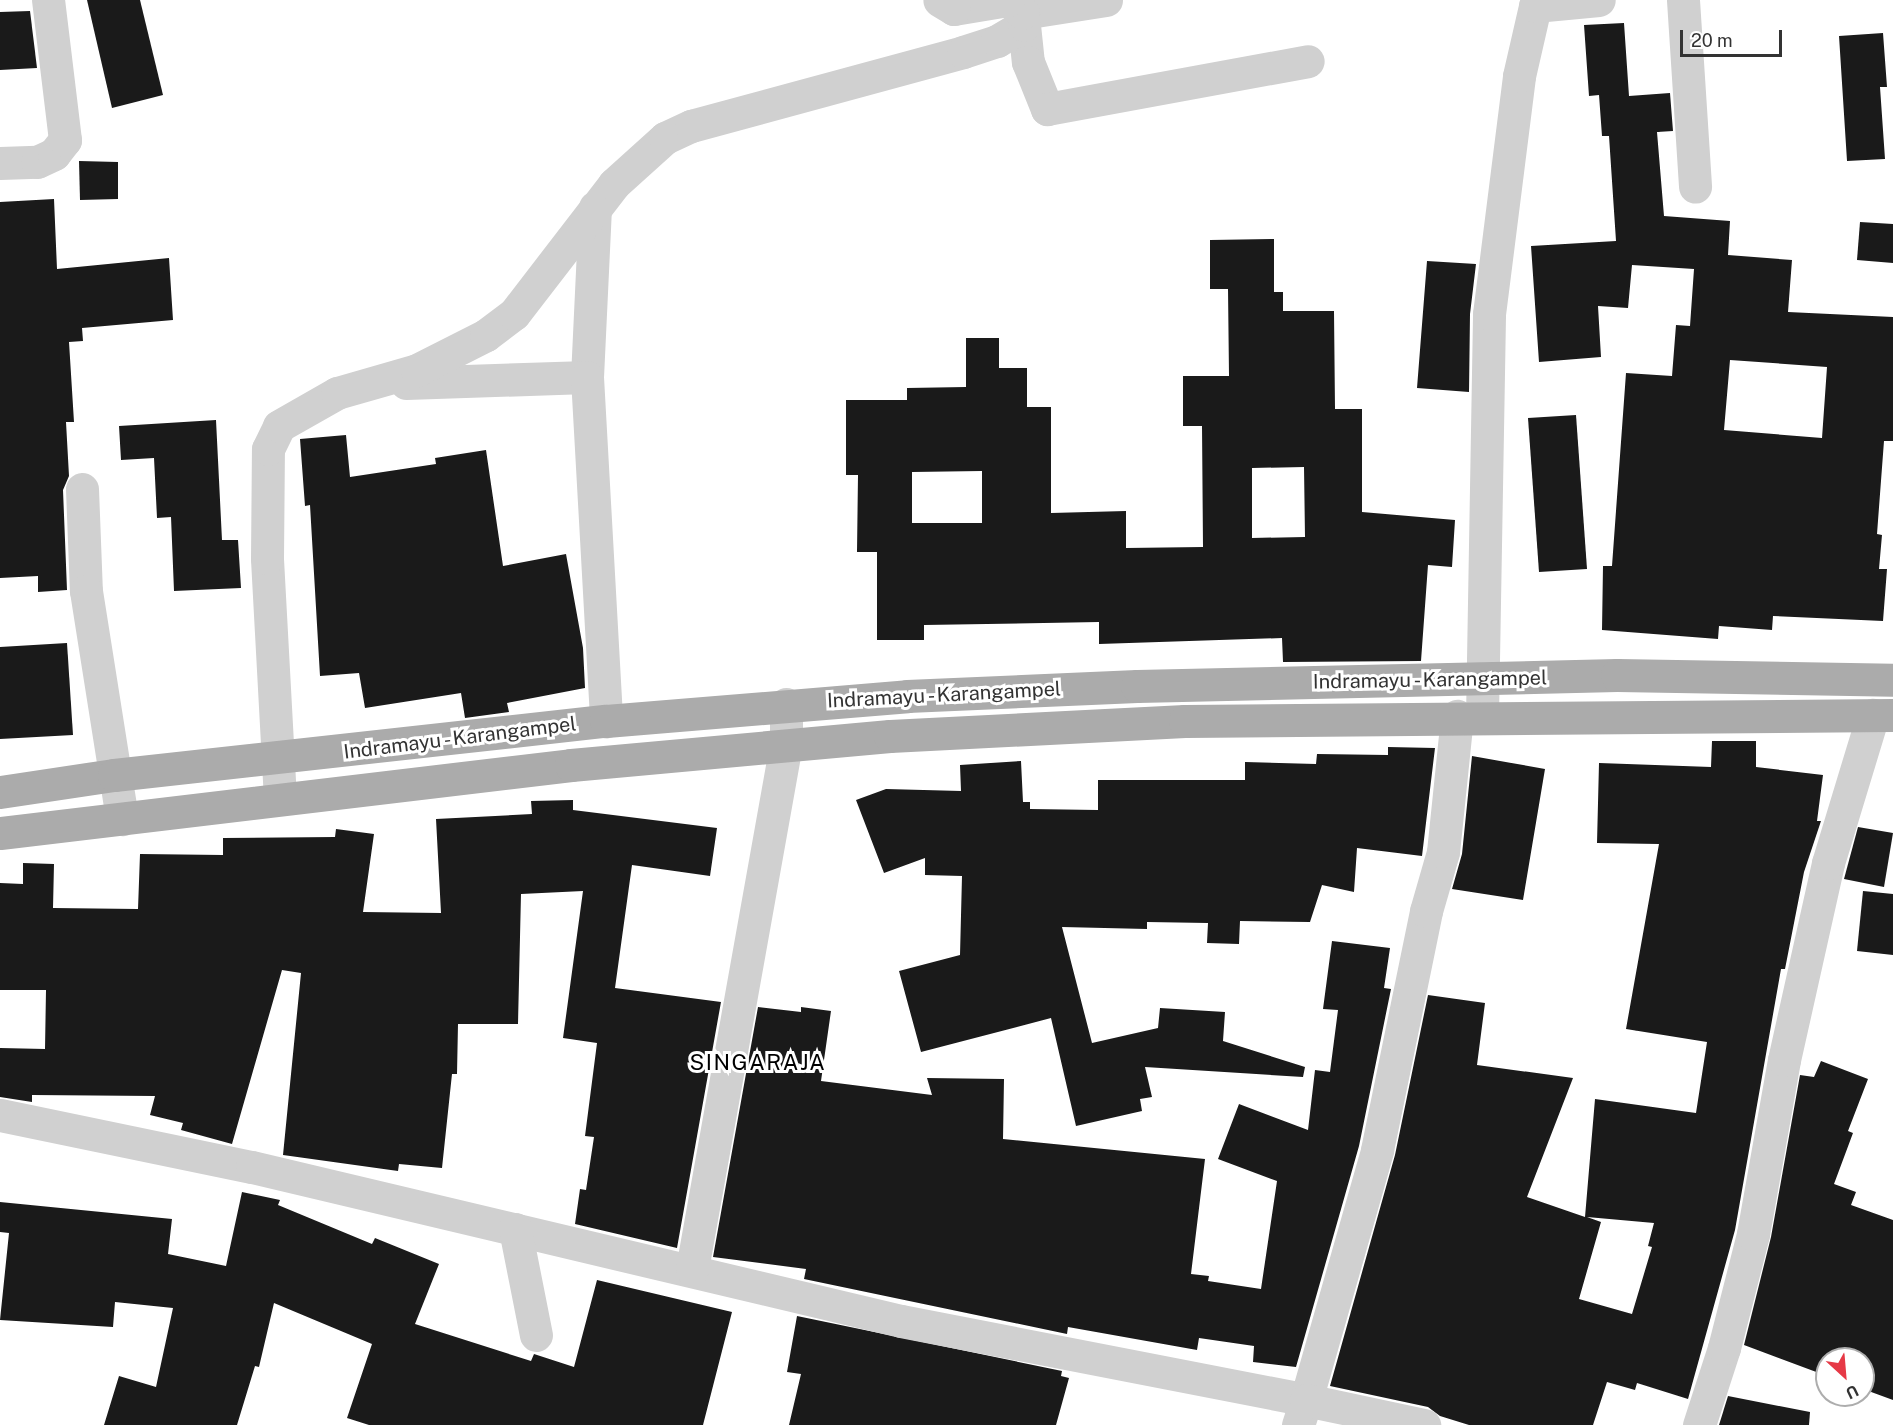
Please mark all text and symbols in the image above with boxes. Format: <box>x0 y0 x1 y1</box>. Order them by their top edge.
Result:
scale bar <box>1683 18 1785 56</box>
text: 20 m <box>1691 30 1733 51</box>
street label: Indramayu - Karangampel <box>1310 666 1550 694</box>
street label: Indramayu - Karangampel <box>824 677 1064 713</box>
street label: Indramayu - Karangampel <box>340 711 580 765</box>
district label: SINGARAJA <box>690 1050 826 1076</box>
north arrow <box>1815 1347 1875 1407</box>
text: U <box>1843 1381 1862 1403</box>

